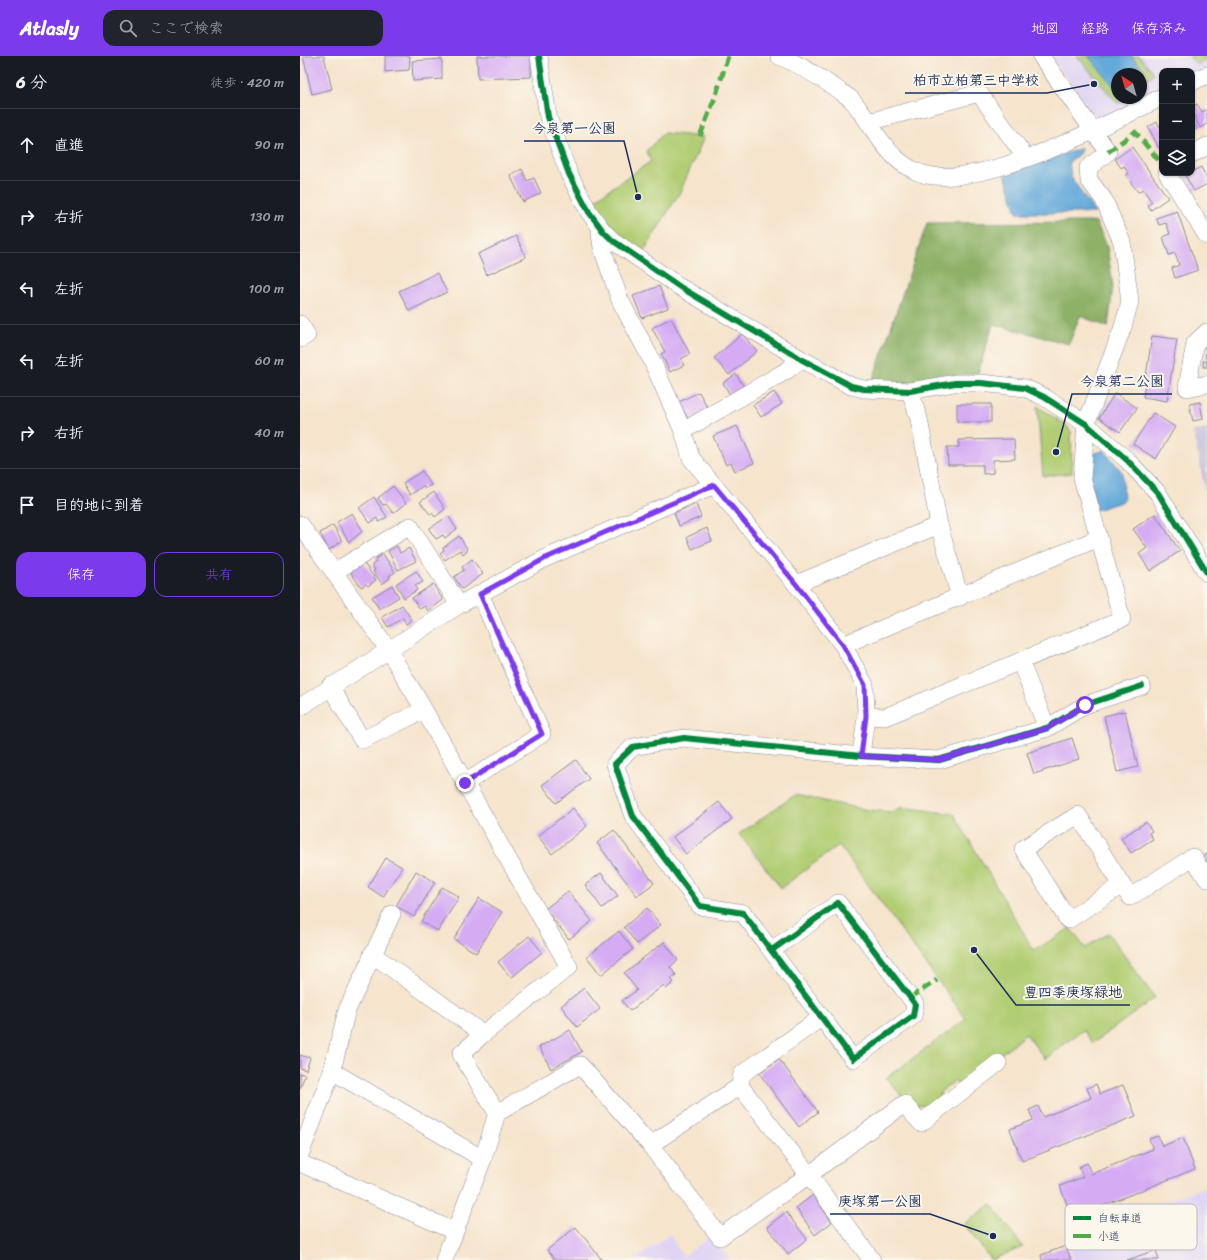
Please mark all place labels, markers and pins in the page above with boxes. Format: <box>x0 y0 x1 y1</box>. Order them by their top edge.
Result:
callout: 柏市立柏第三中学校 <box>905 67 1047 93</box>
callout: 今泉第一公園 <box>524 115 624 141</box>
callout: 今泉第二公園 <box>1072 368 1172 394</box>
callout: 豊四季庚塚緑地 <box>1016 979 1130 1005</box>
callout: 庚塚第一公園 <box>830 1188 930 1214</box>

